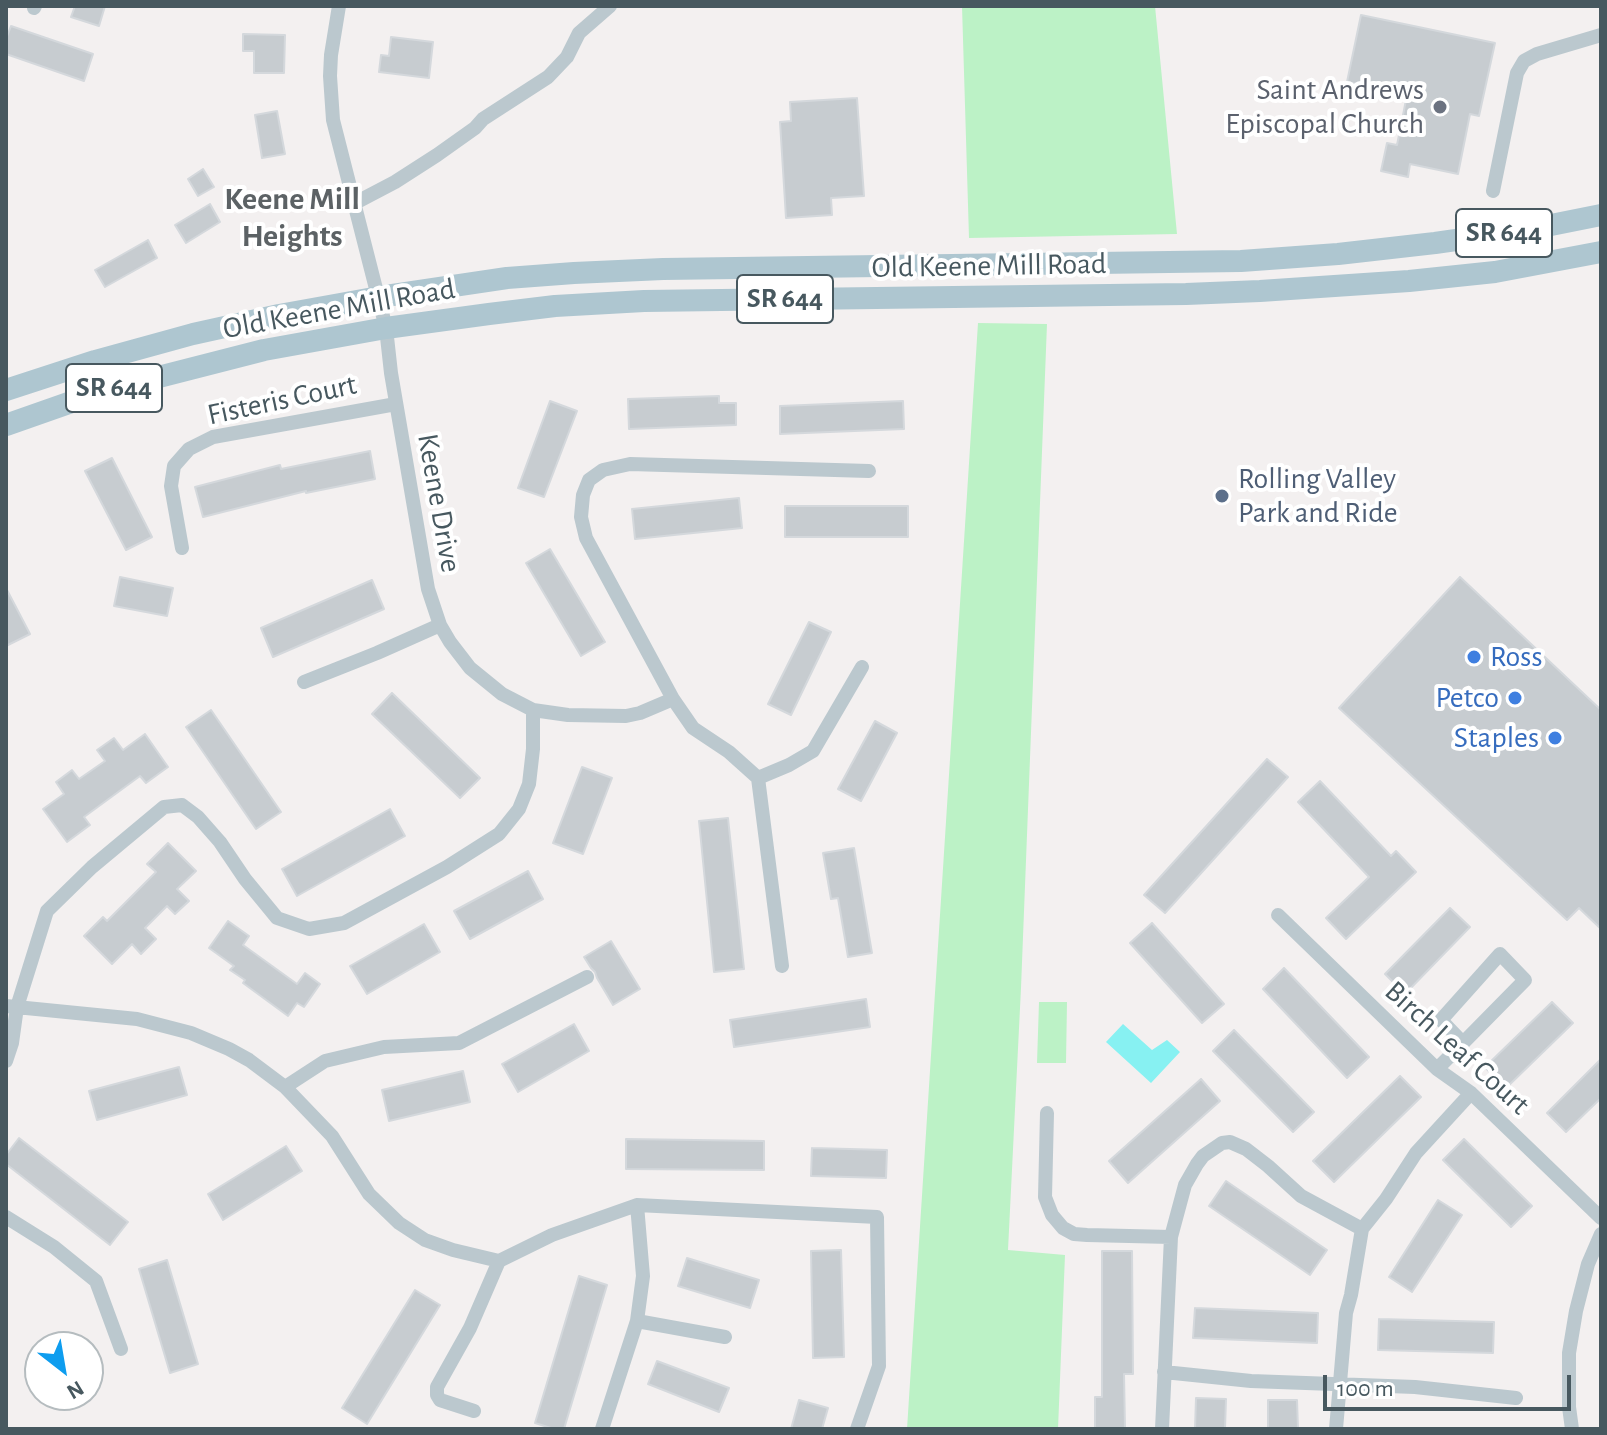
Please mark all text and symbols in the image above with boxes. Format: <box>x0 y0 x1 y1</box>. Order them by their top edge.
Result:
place label: Saint Andrews Episcopal Church <box>1225 72 1424 142</box>
marker: Saint Andrews Episcopal Church <box>1431 98 1449 116</box>
district label: Keene Mill Heights <box>224 180 360 255</box>
road number: SR 644 <box>1456 209 1552 257</box>
street label: Old Keene Mill Road <box>871 246 1107 286</box>
street label: Old Keene Mill Road <box>220 271 458 347</box>
road number: SR 644 <box>737 275 833 323</box>
road number: SR 644 <box>66 364 162 412</box>
street label: Fisteris Court <box>204 367 360 433</box>
street label: Keene Drive <box>409 431 469 575</box>
place label: Rolling Valley Park and Ride <box>1238 461 1398 532</box>
marker: Rolling Valley Park and Ride <box>1213 487 1231 505</box>
place label: Ross <box>1490 639 1542 675</box>
marker: Ross <box>1465 648 1483 666</box>
place label: Petco <box>1435 680 1499 716</box>
marker: Petco <box>1506 689 1524 707</box>
place label: Staples <box>1454 720 1539 756</box>
marker: Staples <box>1546 729 1564 747</box>
street label: Birch Leaf Court <box>1377 974 1537 1122</box>
north arrow <box>24 1331 104 1411</box>
scale bar <box>1327 1359 1575 1409</box>
text: N <box>63 1376 88 1403</box>
text: 100 m <box>1337 1377 1394 1401</box>

